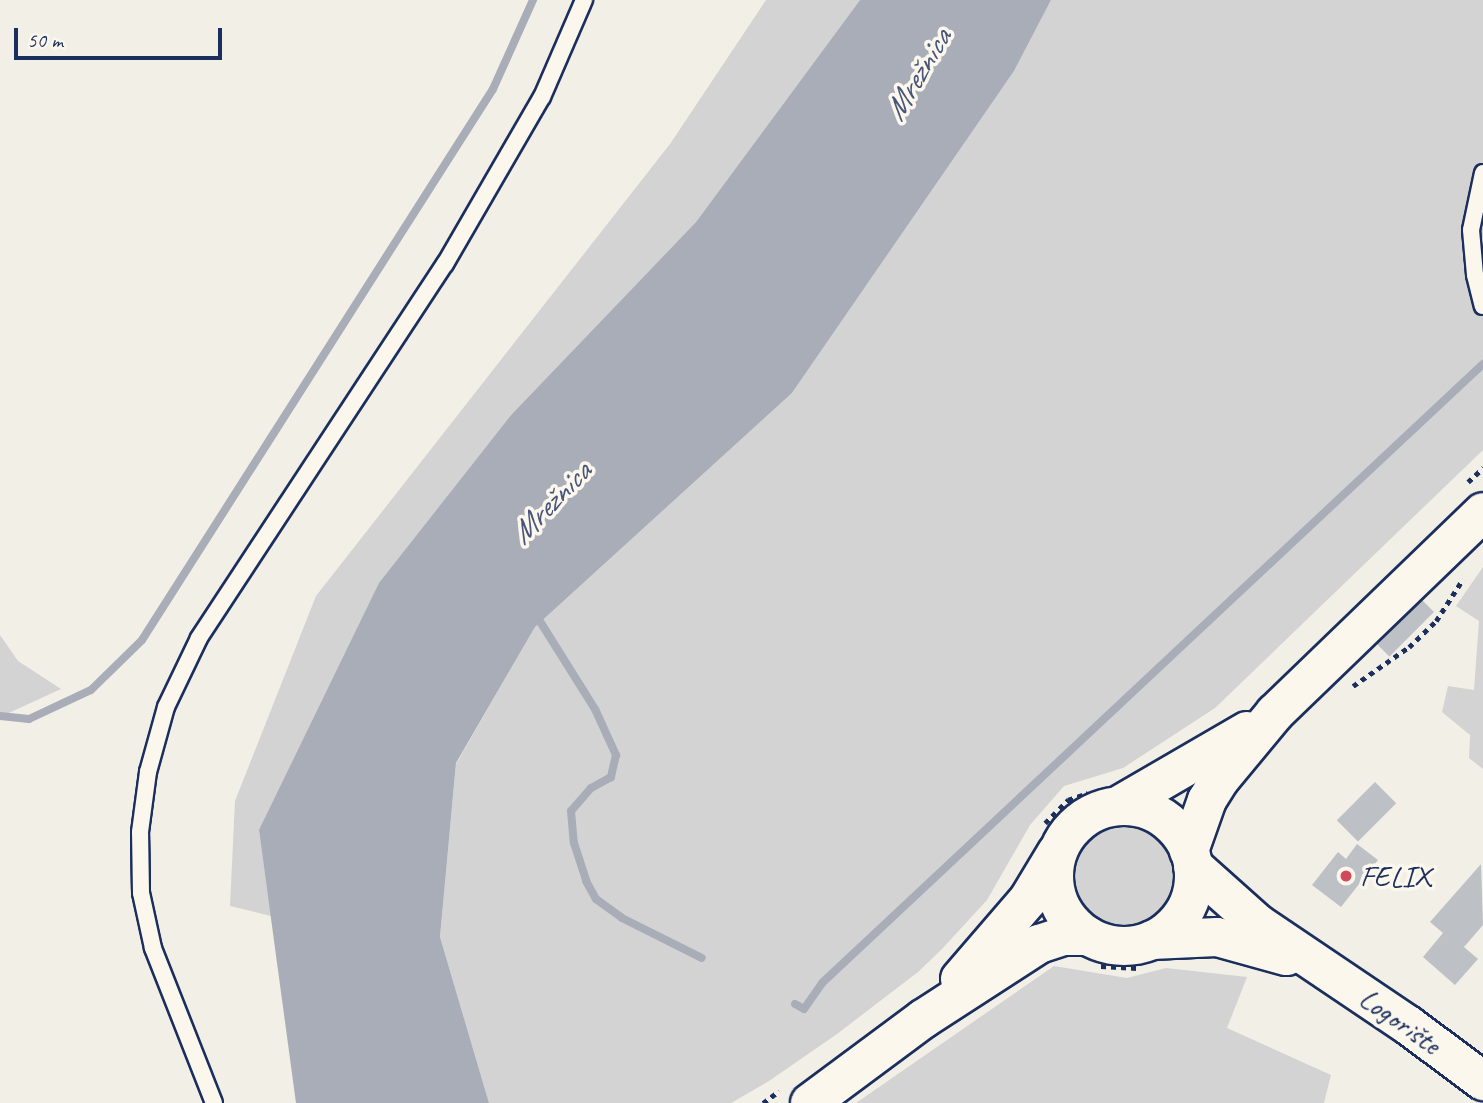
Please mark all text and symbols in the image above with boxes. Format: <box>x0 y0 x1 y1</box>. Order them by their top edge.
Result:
scale bar <box>18 14 226 58</box>
water label: Mrežnica <box>876 22 960 128</box>
text: 50 m <box>27 27 63 53</box>
water label: Mrežnica <box>503 454 599 552</box>
place label: FELIX <box>1360 858 1430 894</box>
marker: FELIX <box>1338 868 1354 884</box>
street label: Logorište <box>1352 980 1448 1062</box>

